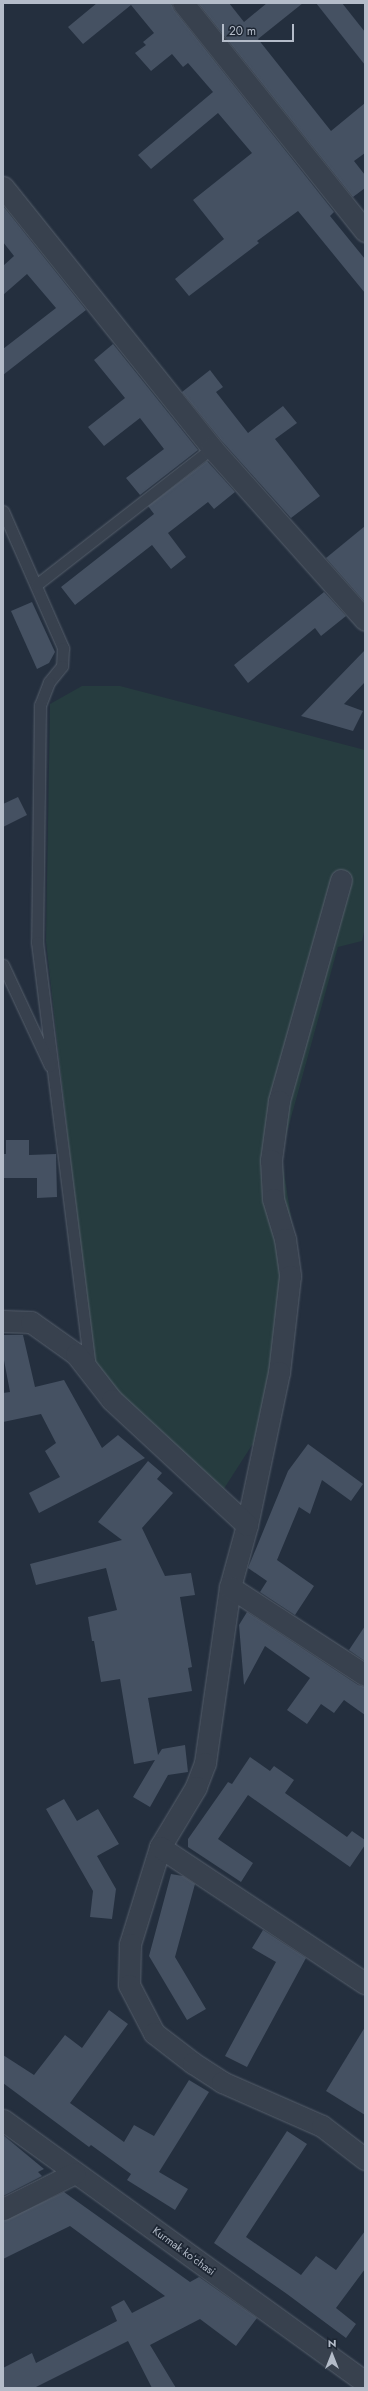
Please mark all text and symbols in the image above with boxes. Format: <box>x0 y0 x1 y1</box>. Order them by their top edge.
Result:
scale bar <box>224 16 296 42</box>
text: 20 m <box>229 22 256 40</box>
street label: Kurmak koʻchasi <box>150 2224 218 2278</box>
north arrow <box>312 2335 352 2375</box>
text: N <box>328 2335 336 2351</box>

